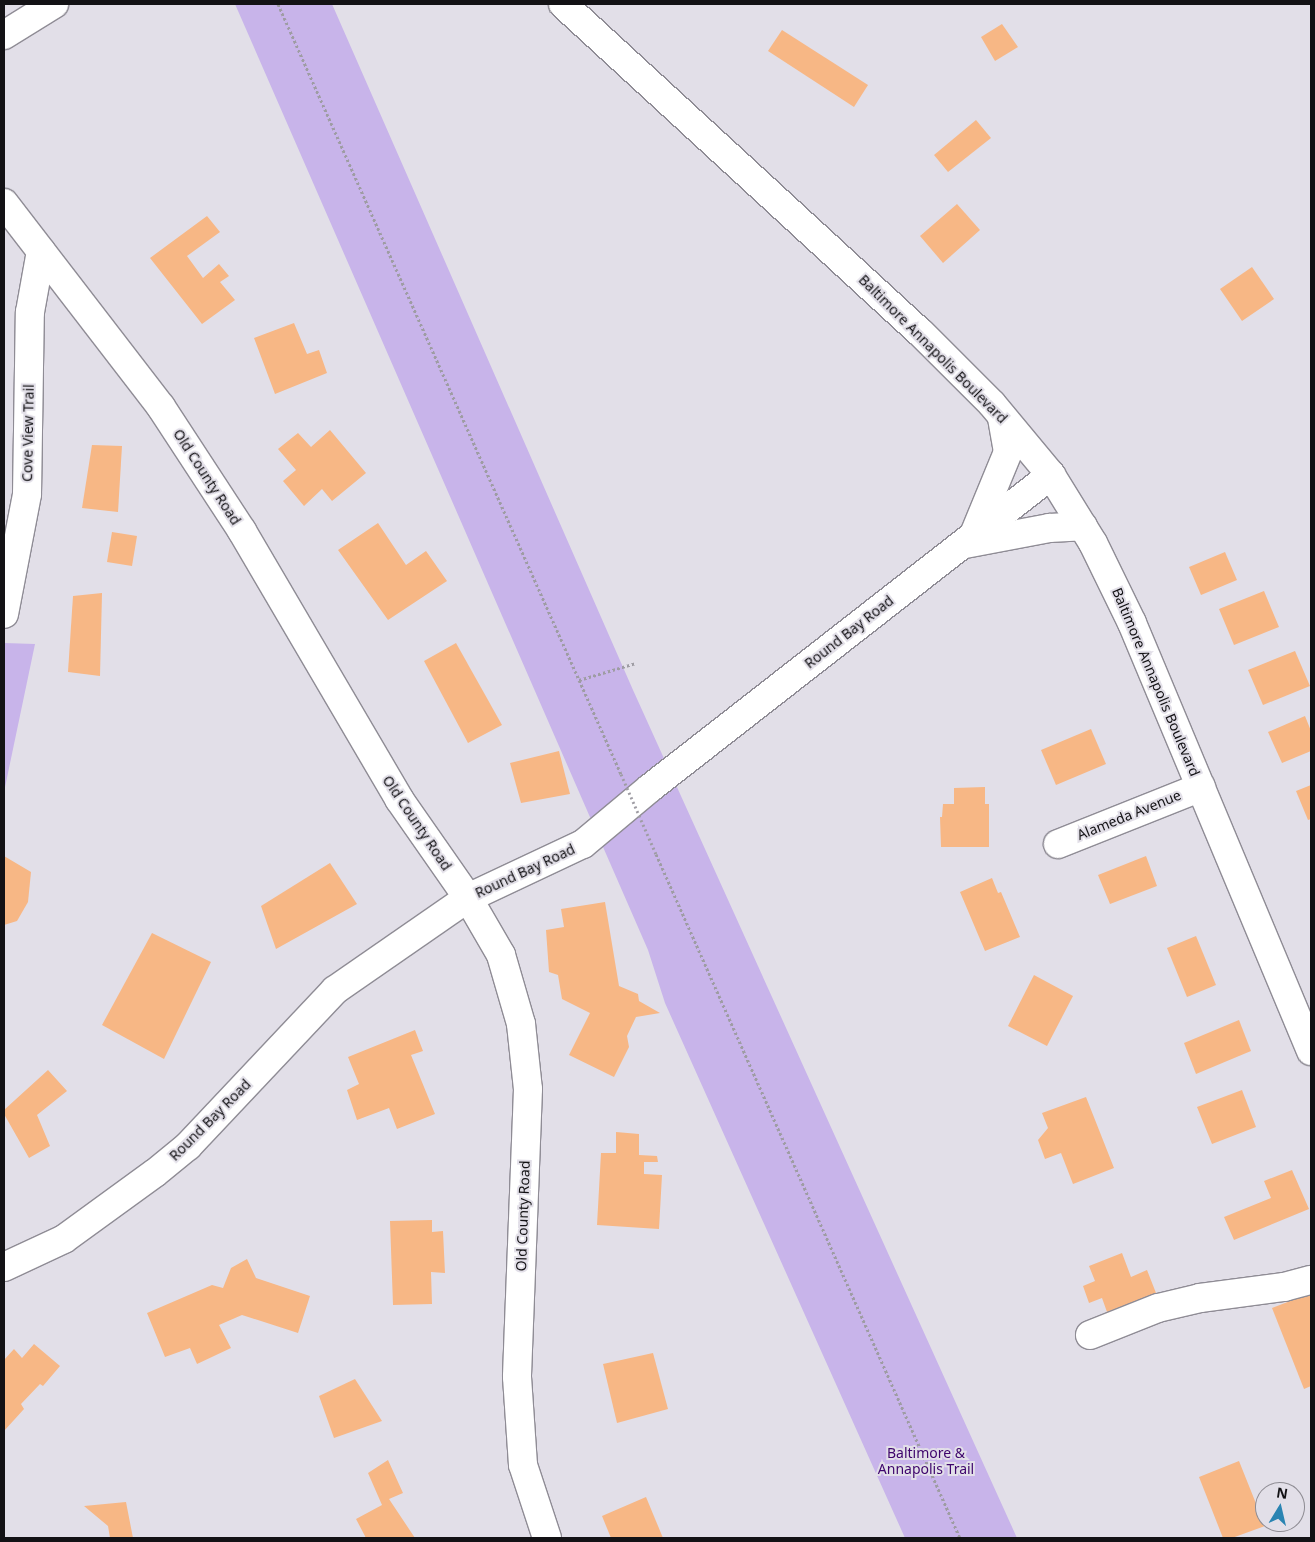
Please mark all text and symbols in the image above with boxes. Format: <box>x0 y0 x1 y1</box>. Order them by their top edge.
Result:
street label: Baltimore Annapolis Boulevard <box>855 271 1011 427</box>
street label: Cove View Trail <box>19 384 37 482</box>
street label: Old County Road <box>170 426 244 528</box>
street label: Baltimore Annapolis Boulevard <box>1109 585 1203 779</box>
street label: Round Bay Road <box>801 592 897 672</box>
street label: Old County Road <box>379 772 455 874</box>
street label: Alameda Avenue <box>1075 786 1183 844</box>
street label: Round Bay Road <box>472 841 578 901</box>
street label: Round Bay Road <box>166 1076 254 1164</box>
street label: Old County Road <box>513 1160 533 1272</box>
park label: Baltimore & Annapolis Trail <box>878 1445 974 1478</box>
north arrow <box>1255 1482 1305 1532</box>
text: N <box>1275 1482 1289 1503</box>

